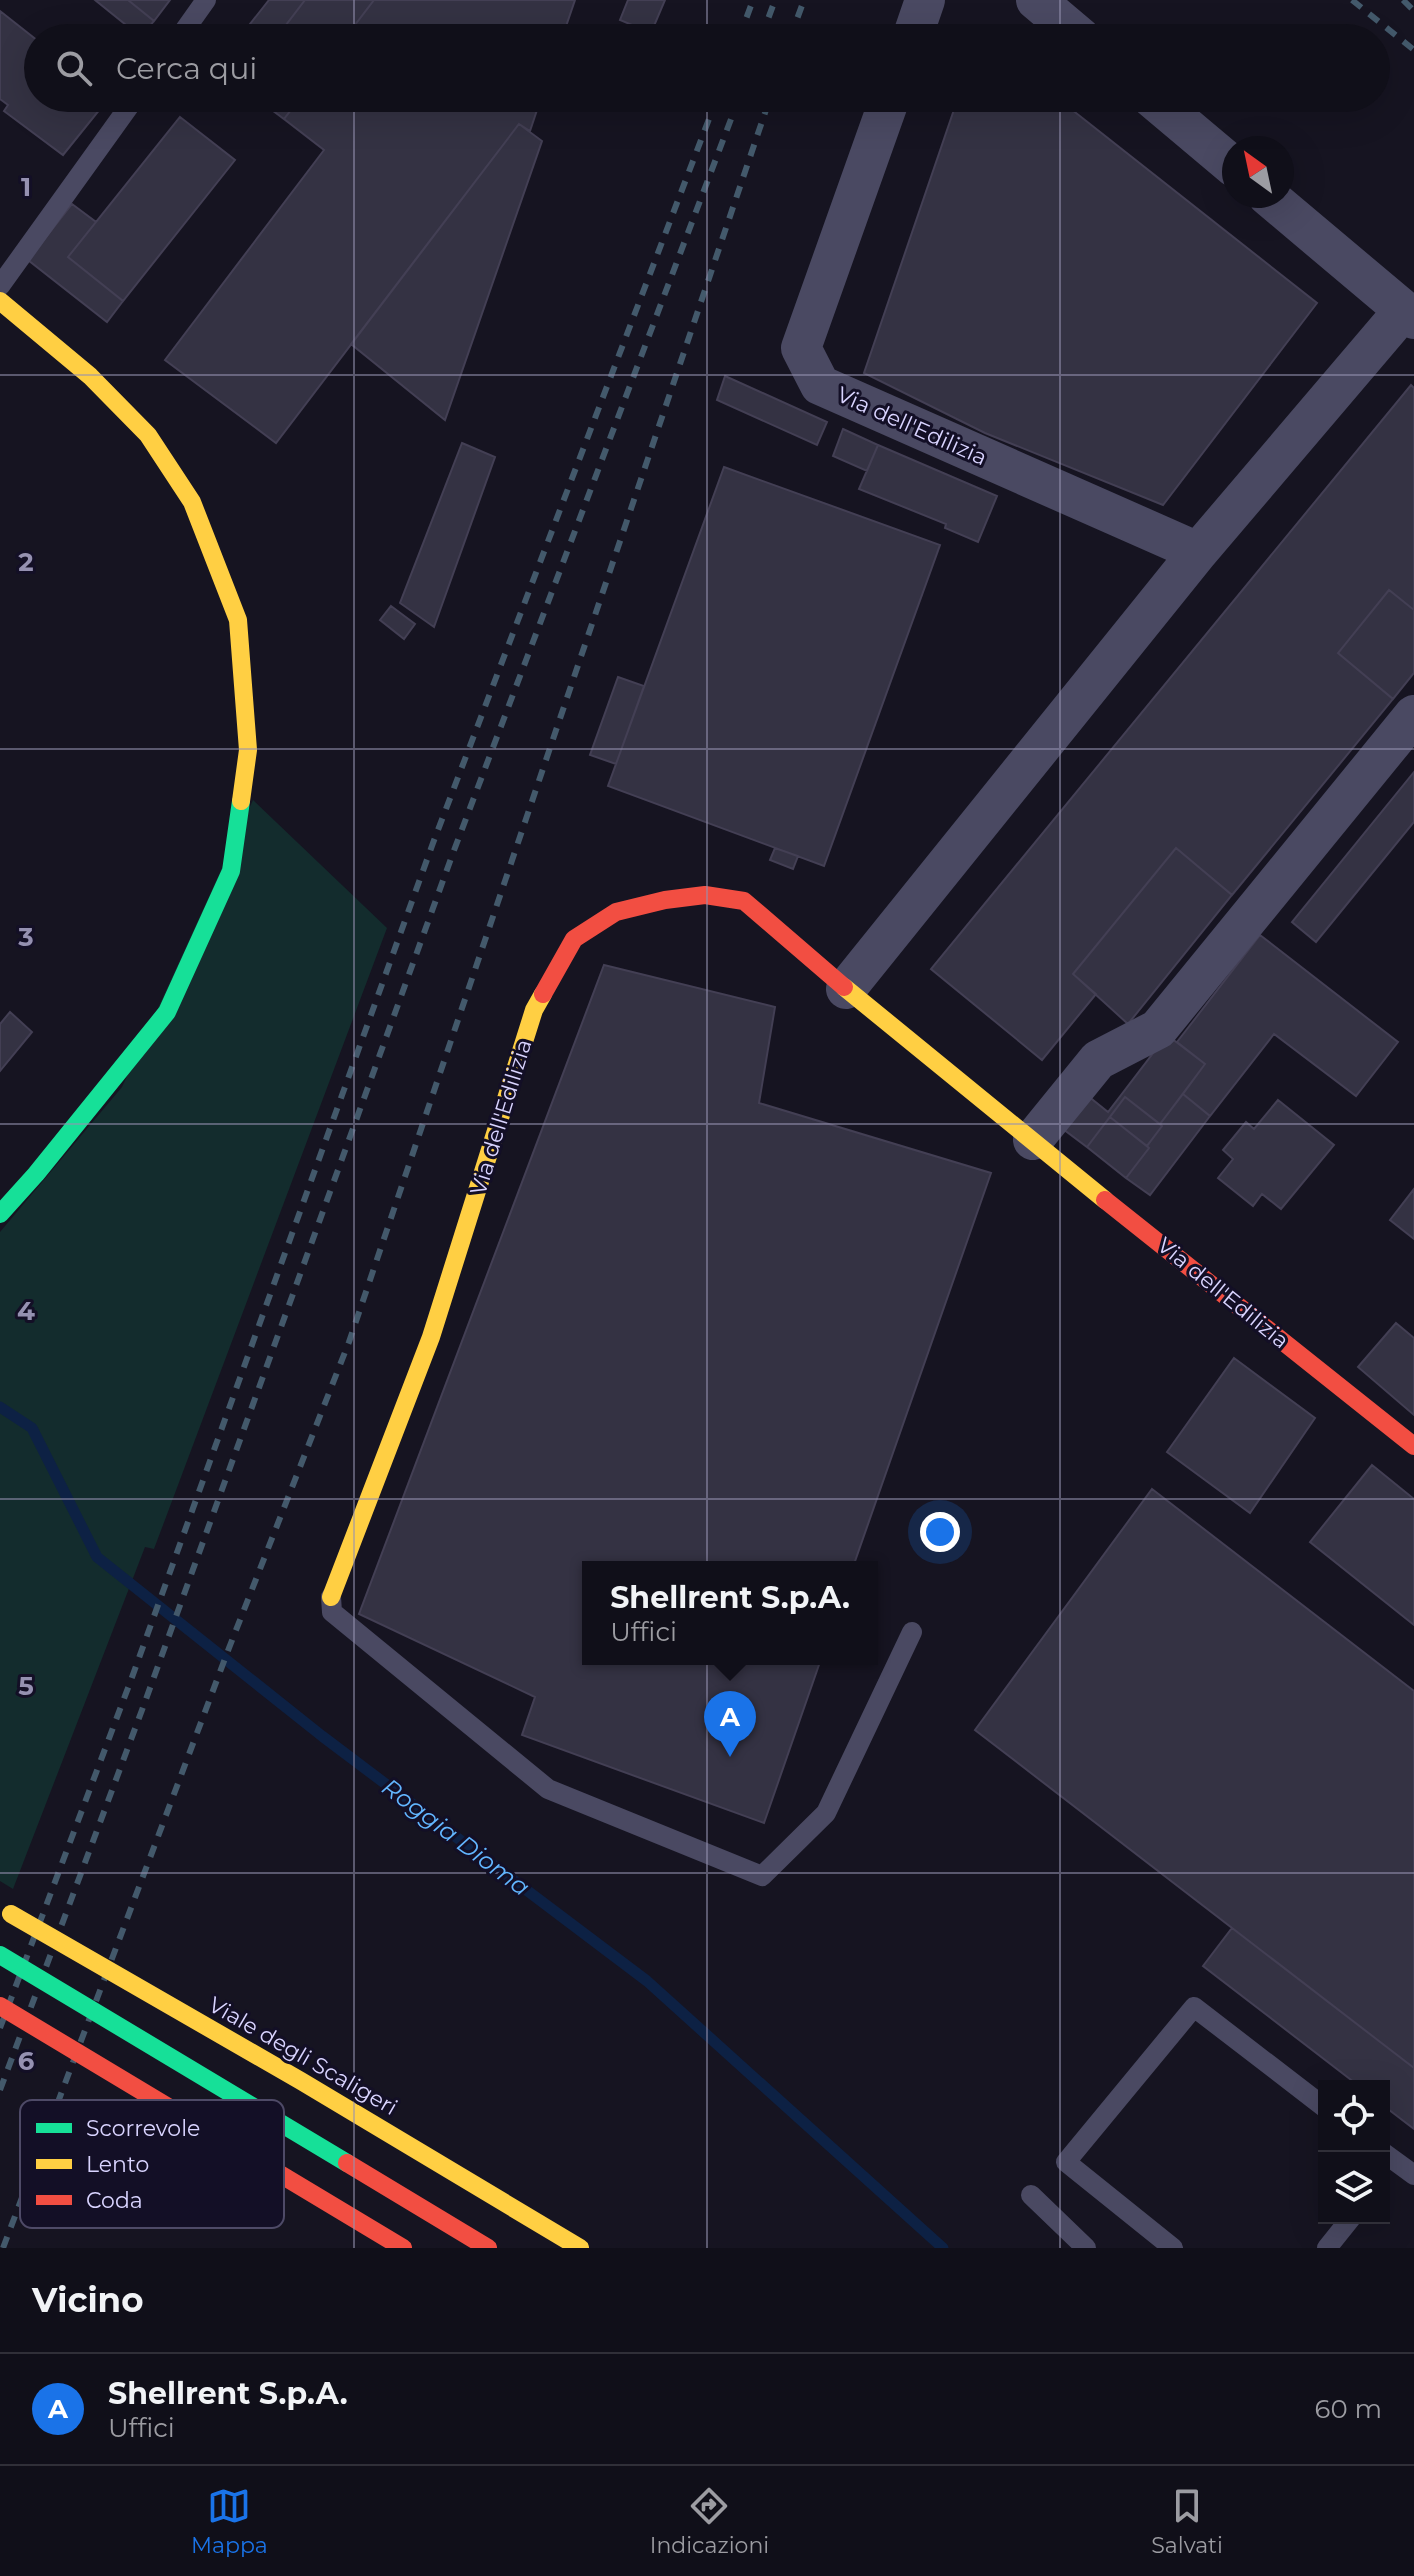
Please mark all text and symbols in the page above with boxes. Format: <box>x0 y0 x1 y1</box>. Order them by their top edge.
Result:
search box <box>24 24 1390 112</box>
icon: search <box>52 46 96 90</box>
text: Cerca qui <box>116 50 257 87</box>
north arrow <box>1222 136 1294 208</box>
text: 1 <box>21 171 31 203</box>
street label: Via dell'Edilizia <box>833 381 991 471</box>
text: 2 <box>18 546 34 578</box>
text: 3 <box>17 921 34 953</box>
street label: Via dell'Edilizia <box>464 1036 538 1198</box>
street label: Via dell'Edilizia <box>1152 1232 1294 1354</box>
text: 4 <box>17 1295 35 1327</box>
your location <box>920 1512 960 1552</box>
popup <box>582 1561 878 1665</box>
text: Shellrent S.p.A. <box>610 1579 850 1616</box>
text: Uffici <box>610 1616 677 1648</box>
text: 5 <box>18 1670 34 1702</box>
pin: A <box>704 1691 756 1757</box>
water label: Roggia Dioma <box>376 1772 536 1902</box>
street label: Viale degli Scaligeri <box>204 1991 402 2121</box>
text: 6 <box>18 2045 35 2077</box>
map controls <box>1318 2080 1390 2224</box>
button: locate <box>1318 2080 1390 2152</box>
legend <box>20 2100 284 2228</box>
text: Scorrevole <box>86 2115 200 2142</box>
text: Lento <box>86 2151 149 2178</box>
button: layers <box>1318 2152 1390 2224</box>
text: Coda <box>86 2187 143 2214</box>
text: Vicino <box>32 2279 144 2321</box>
text: Shellrent S.p.A. <box>108 2375 348 2412</box>
text: A <box>48 2393 68 2425</box>
text: 60 m <box>1315 2393 1382 2425</box>
text: Uffici <box>108 2412 175 2444</box>
tab: Mappa <box>191 2484 268 2559</box>
tab: Indicazioni <box>650 2484 769 2559</box>
tab: Salvati <box>1151 2484 1223 2559</box>

